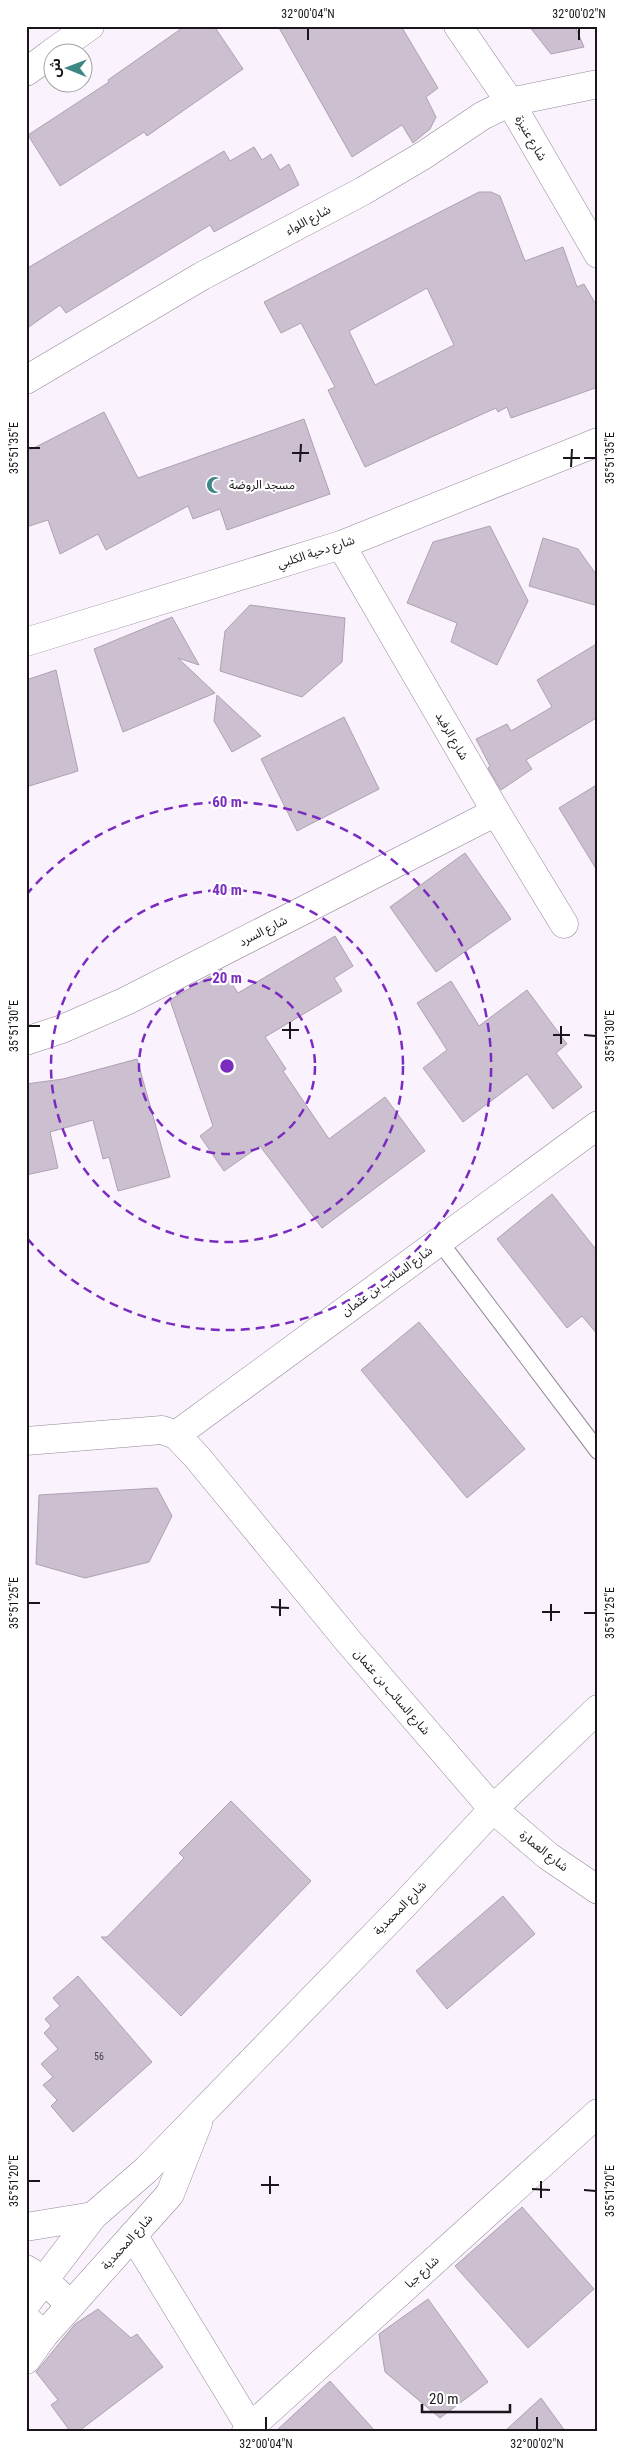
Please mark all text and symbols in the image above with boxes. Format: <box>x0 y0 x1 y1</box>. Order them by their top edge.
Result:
text: 32°00'04"N <box>281 7 335 21</box>
text: 32°00'02"N <box>552 7 606 21</box>
north arrow <box>42 42 92 92</box>
text: ش <box>47 58 63 78</box>
street label: شارع عنيزة <box>511 113 550 164</box>
street label: شارع اللواء <box>283 202 334 239</box>
text: 35°51'35"E <box>7 422 21 474</box>
text: 35°51'35"E <box>603 432 617 484</box>
mosque icon: مسجد الروضة <box>205 475 225 495</box>
place label: مسجد الروضة <box>229 478 295 492</box>
street label: شارع دحية الكلبي <box>275 533 357 574</box>
street label: شارع الرفيد <box>431 710 471 763</box>
text: 60 m <box>212 793 242 811</box>
text: 40 m <box>212 881 242 899</box>
street label: شارع السرد <box>236 913 290 951</box>
text: 20 m <box>212 969 242 987</box>
text: 35°51'30"E <box>7 1000 21 1052</box>
text: 35°51'30"E <box>603 1010 617 1062</box>
centre of rings <box>218 1057 236 1075</box>
street label: شارع السائب بن عثمان <box>339 1243 436 1320</box>
text: 35°51'25"E <box>7 1577 21 1629</box>
text: 35°51'25"E <box>603 1587 617 1639</box>
street label: شارع السائب بن عثمان <box>350 1646 433 1739</box>
street label: شارع العمارة <box>516 1828 571 1876</box>
street label: شارع المحمدية <box>371 1878 431 1939</box>
house number: 56 <box>94 2051 104 2062</box>
text: 35°51'20"E <box>7 2155 21 2207</box>
text: 35°51'20"E <box>603 2165 617 2217</box>
street label: شارع المحمدية <box>99 2212 157 2274</box>
street label: شارع جبا <box>402 2253 443 2292</box>
scale bar <box>422 2382 509 2414</box>
text: 20 m <box>429 2390 459 2408</box>
text: 32°00'04"N <box>239 2437 293 2451</box>
text: 32°00'02"N <box>510 2437 564 2451</box>

